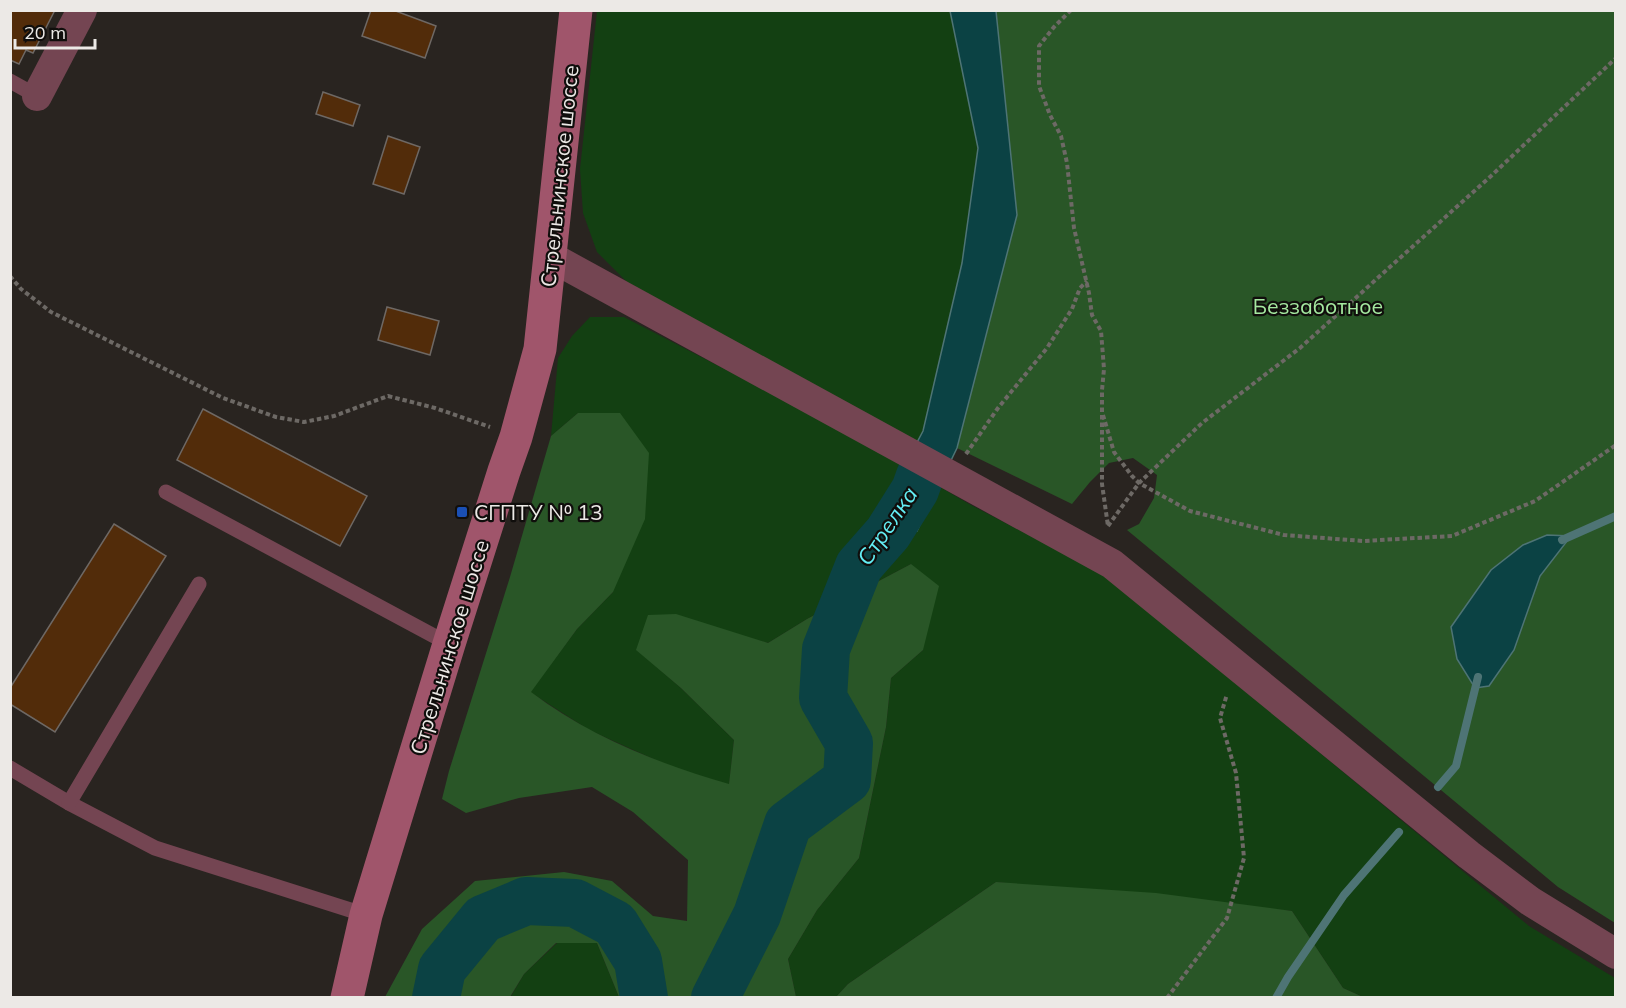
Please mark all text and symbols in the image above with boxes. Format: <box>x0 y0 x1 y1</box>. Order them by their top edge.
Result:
scale bar <box>15 12 94 50</box>
text: 20 m <box>24 21 66 44</box>
street label: Стрельнинское шоссе <box>534 64 584 288</box>
park label: Беззаботное <box>1253 293 1383 319</box>
water label: Стрелка <box>851 481 923 571</box>
place label: СГПТУ N⁰ 13 <box>474 499 603 525</box>
marker: СГПТУ N⁰ 13 <box>455 505 469 519</box>
street label: Стрельнинское шоссе <box>404 536 494 758</box>

